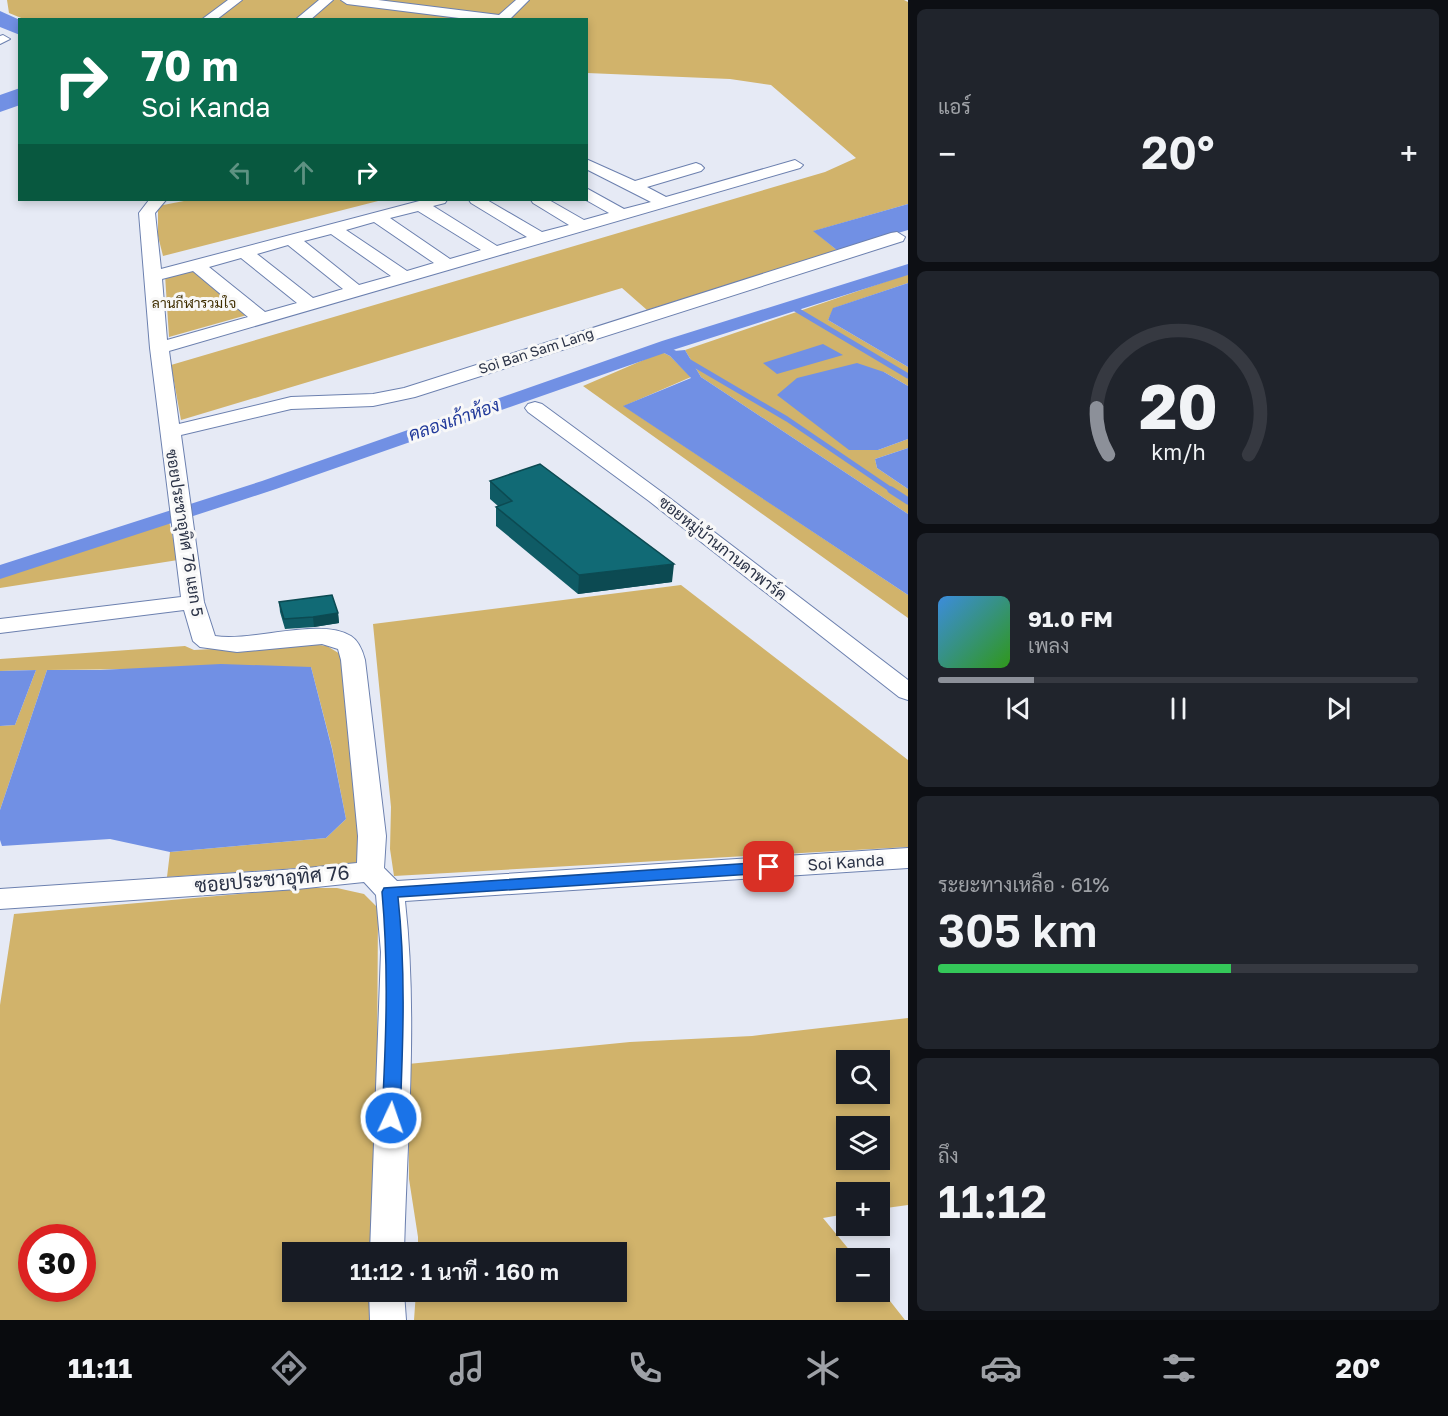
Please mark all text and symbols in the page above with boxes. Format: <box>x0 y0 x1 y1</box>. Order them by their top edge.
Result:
text: 70 m <box>141 40 238 90</box>
icon: right <box>42 42 120 120</box>
text: Soi Kanda <box>141 91 271 123</box>
text: แอร์ <box>938 94 971 118</box>
text: 20° <box>1141 125 1215 179</box>
text: − <box>938 134 956 173</box>
text: + <box>1400 134 1418 173</box>
icon: left <box>224 156 257 189</box>
icon: ahead <box>287 156 320 189</box>
icon: right <box>350 156 383 189</box>
park label: ลานกีฬารวมใจ <box>152 294 236 311</box>
street label: Soi Ban Sam Lang <box>476 324 596 377</box>
text: 20 <box>1139 368 1217 443</box>
water label: คลองเก้าห้อง <box>405 393 502 445</box>
text: km/h <box>1151 439 1205 465</box>
street label: ซอยประชาอุทิศ 76 แยก 5 <box>160 448 208 618</box>
street label: ซอยหมู่บ้านกานดาพาร์ค <box>653 490 793 606</box>
text: 91.0 FM <box>1028 605 1113 632</box>
text: เพลง <box>1028 633 1069 657</box>
icon: previous <box>1002 692 1035 725</box>
icon: pause <box>1162 692 1195 725</box>
icon: next <box>1322 692 1355 725</box>
pin <box>743 841 794 892</box>
street label: Soi Kanda <box>807 849 885 875</box>
icon: arrive <box>752 850 785 883</box>
street label: ซอยประชาอุทิศ 76 <box>193 859 351 900</box>
text: ระยะทางเหลือ · 61% <box>938 872 1109 896</box>
text: 305 km <box>938 903 1097 957</box>
map controls <box>836 1050 890 1302</box>
button: search <box>836 1050 890 1104</box>
position arrow <box>359 1086 423 1150</box>
button: layers <box>836 1116 890 1170</box>
text: ถึง <box>938 1143 959 1167</box>
text: 11:12 <box>938 1174 1047 1228</box>
button: + <box>836 1182 890 1236</box>
speed limit sign: 30 <box>18 1224 96 1302</box>
button: − <box>836 1248 890 1302</box>
text: 11:12 · 1 นาที · 160 m <box>350 1258 559 1285</box>
icon: directions <box>268 1347 310 1389</box>
icon: music <box>446 1347 488 1389</box>
icon: phone <box>624 1347 666 1389</box>
icon: climate <box>802 1347 844 1389</box>
icon: car <box>980 1347 1022 1389</box>
icon: filters <box>1158 1347 1200 1389</box>
text: 11:11 <box>68 1352 132 1384</box>
text: 20° <box>1335 1352 1380 1384</box>

